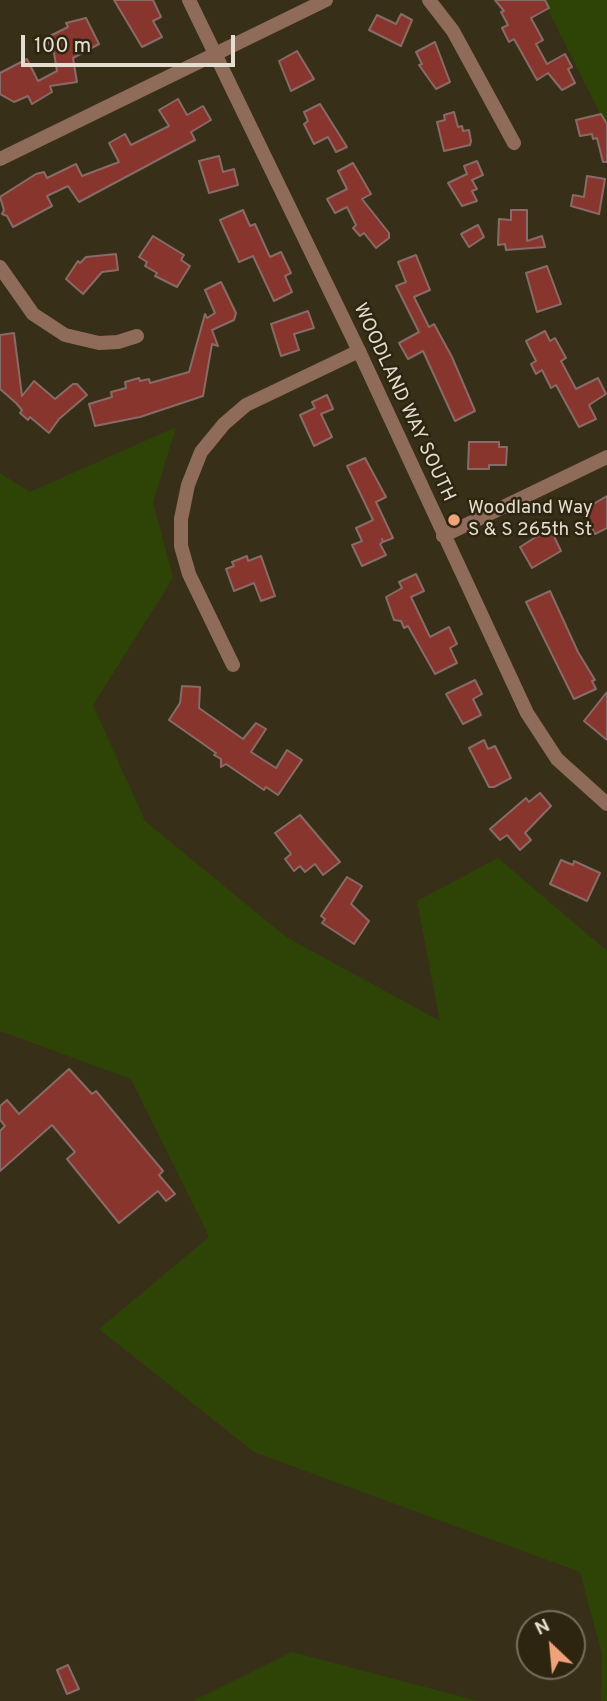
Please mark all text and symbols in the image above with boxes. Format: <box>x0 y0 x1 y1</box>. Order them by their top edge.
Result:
scale bar <box>24 21 238 65</box>
text: 100 m <box>34 33 91 60</box>
street label: WOODLAND WAY SOUTH <box>347 300 459 506</box>
place label: Woodland Way S & S 265th St <box>468 498 593 542</box>
marker: Woodland Way S & S 265th St <box>446 512 462 528</box>
north arrow <box>516 1610 586 1680</box>
text: N <box>531 1614 554 1642</box>

